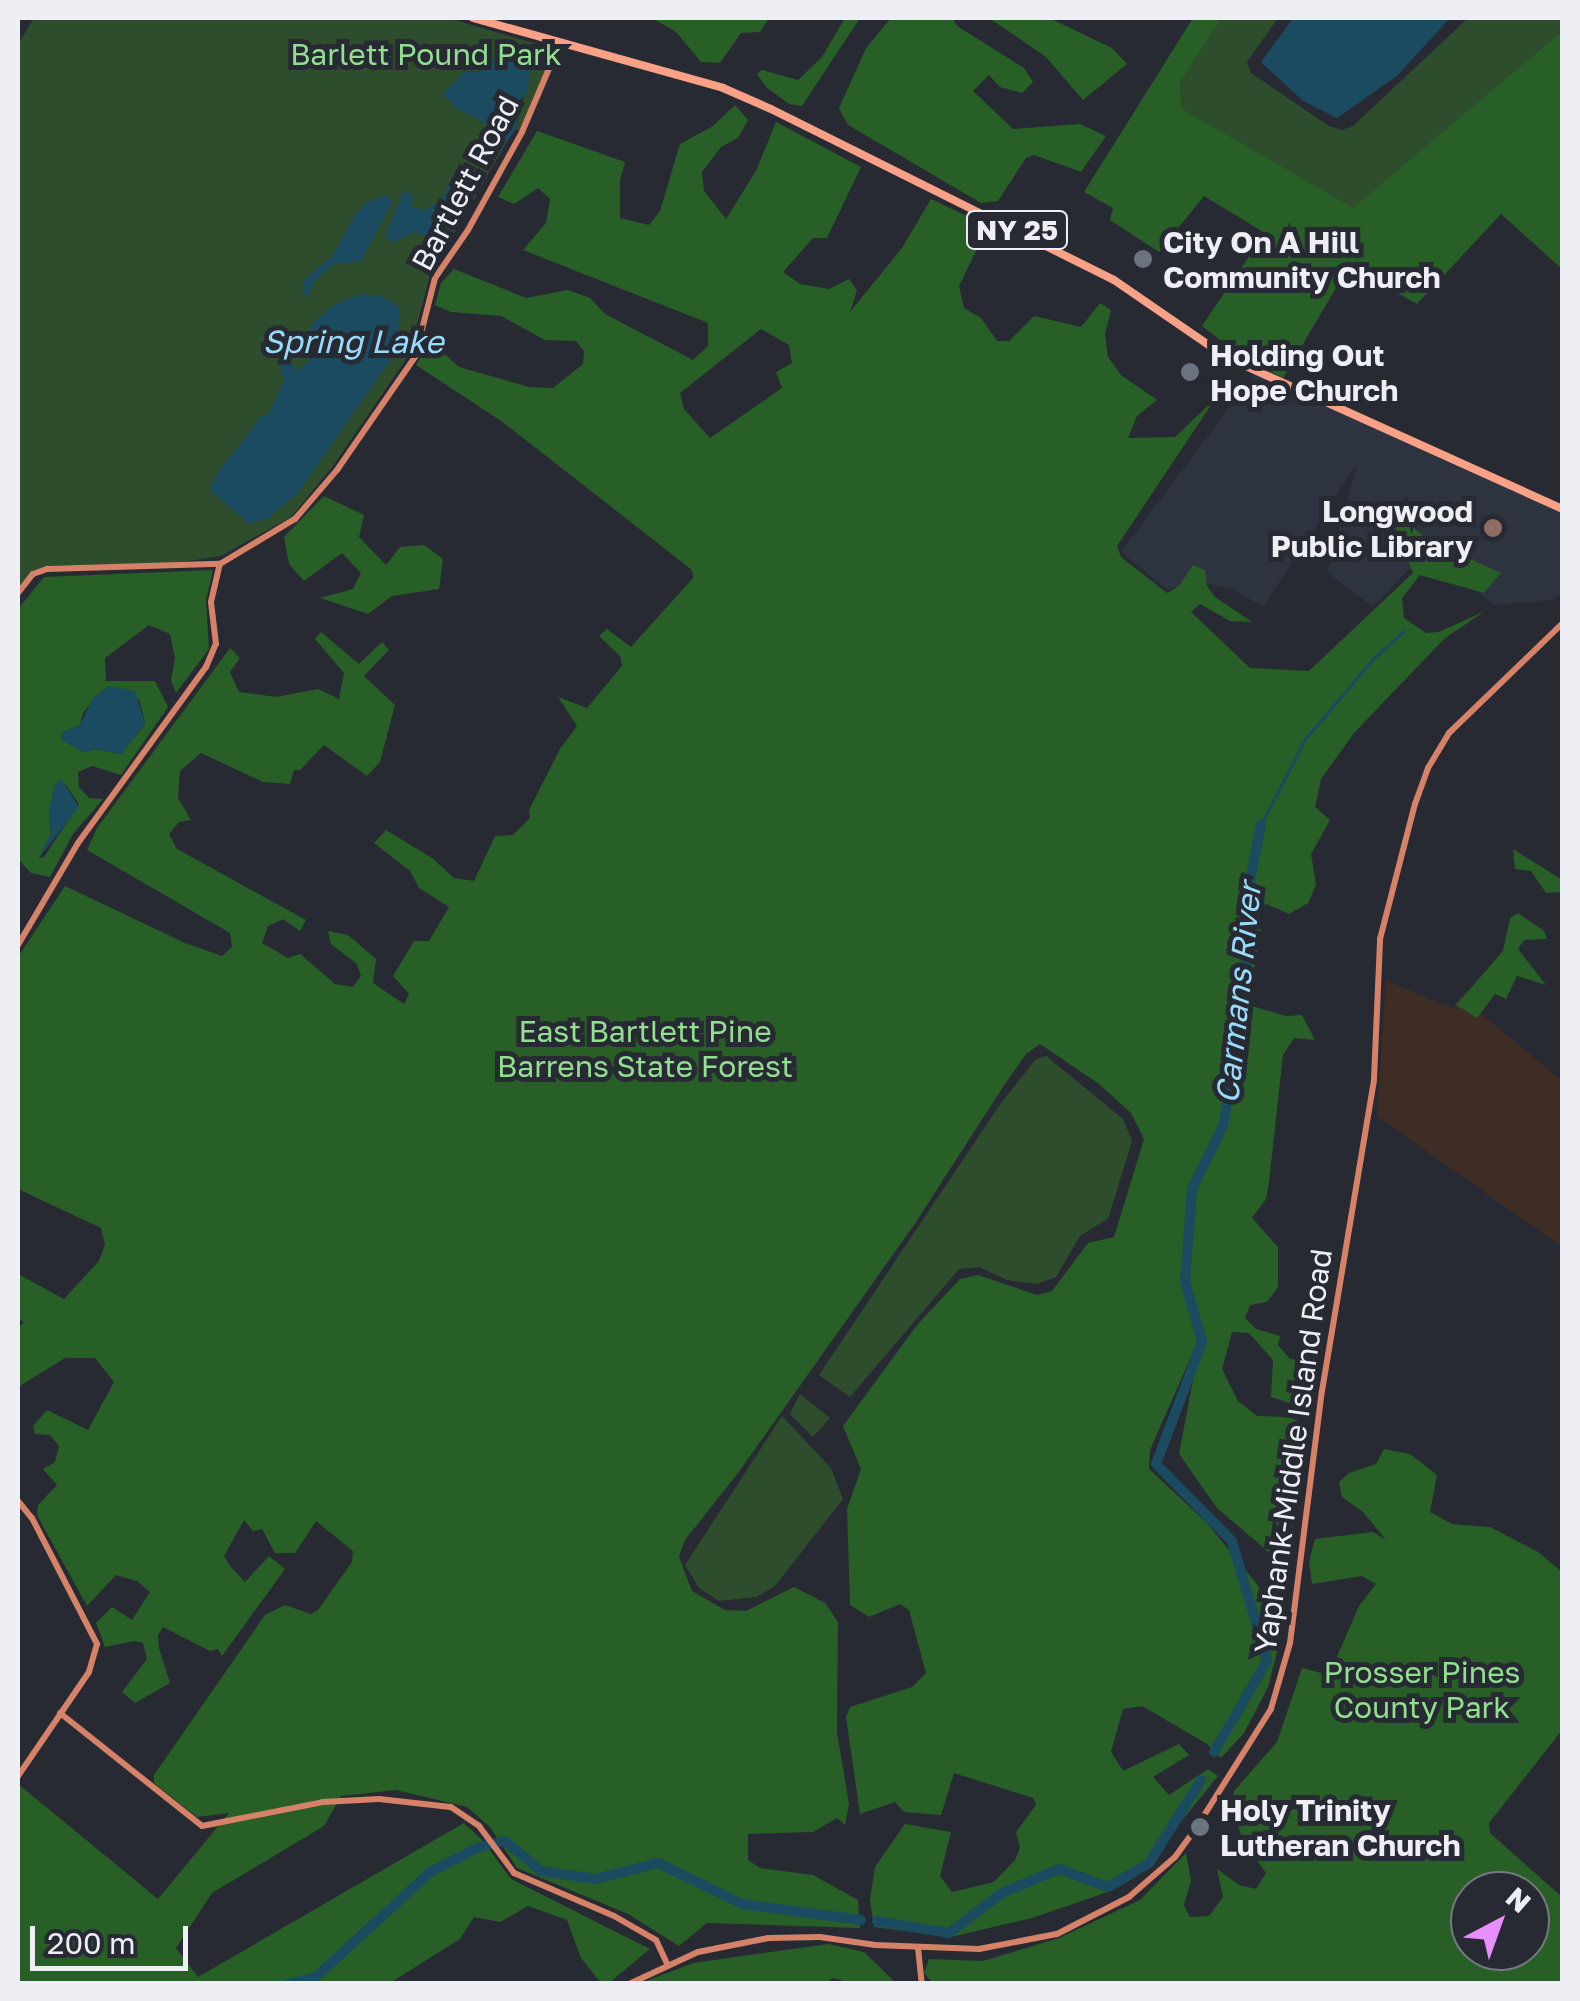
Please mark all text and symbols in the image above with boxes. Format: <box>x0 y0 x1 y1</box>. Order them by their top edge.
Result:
park label: Barlett Pound Park <box>290 36 562 72</box>
street label: Bartlett Road <box>404 89 526 277</box>
road number: NY 25 <box>964 207 1070 253</box>
place label: City On A Hill Community Church <box>1163 224 1441 294</box>
marker: City On A Hill Community Church <box>1132 248 1154 270</box>
water label: Spring Lake <box>262 322 444 360</box>
place label: Holding Out Hope Church <box>1210 337 1398 408</box>
marker: Holding Out Hope Church <box>1179 361 1201 383</box>
place label: Longwood Public Library <box>1271 493 1473 564</box>
marker: Longwood Public Library <box>1482 517 1504 539</box>
water label: Carmans River <box>1207 881 1269 1105</box>
park label: East Bartlett Pine Barrens State Forest <box>497 1013 793 1084</box>
street label: Yaphank-Middle Island Road <box>1247 1247 1339 1655</box>
park label: Prosser Pines County Park <box>1324 1654 1520 1724</box>
place label: Holy Trinity Lutheran Church <box>1220 1792 1461 1862</box>
marker: Holy Trinity Lutheran Church <box>1189 1816 1211 1838</box>
north arrow <box>1450 1871 1550 1971</box>
text: N <box>1500 1880 1538 1919</box>
scale bar <box>35 1906 192 1968</box>
text: 200 m <box>47 1925 136 1961</box>

